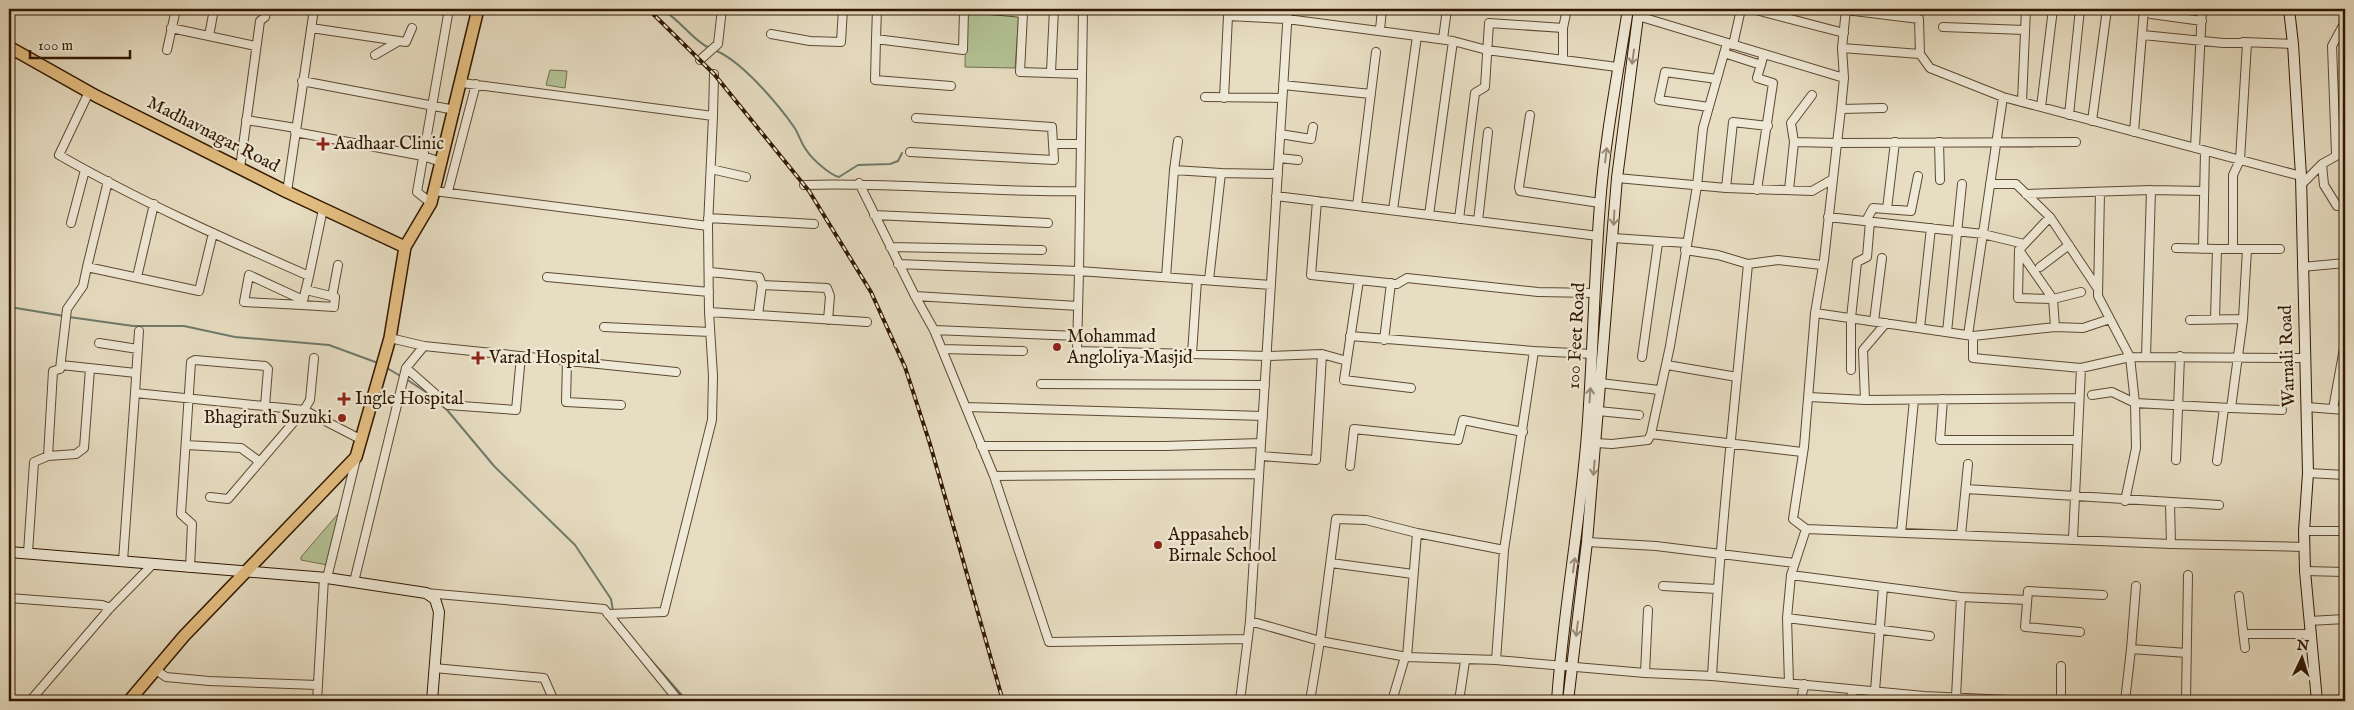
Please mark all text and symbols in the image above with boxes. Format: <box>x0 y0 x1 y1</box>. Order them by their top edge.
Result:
scale bar <box>30 28 130 60</box>
text: 100 m <box>38 36 74 55</box>
one-way arrow <box>1627 49 1637 65</box>
street label: Madhavnagar Road <box>143 92 283 178</box>
place label: Aadhaar Clinic <box>333 133 444 156</box>
marker: Aadhaar Clinic <box>316 137 330 151</box>
one-way arrow <box>1601 147 1611 163</box>
one-way arrow <box>1610 210 1619 226</box>
street label: 100 Feet Road <box>1563 282 1591 390</box>
street label: Warnali Road <box>2275 304 2301 407</box>
place label: Mohammad Angloliya Masjid <box>1066 326 1193 370</box>
marker: Mohammad Angloliya Masjid <box>1051 341 1063 353</box>
place label: Varad Hospital <box>488 347 600 370</box>
marker: Varad Hospital <box>471 351 485 365</box>
place label: Ingle Hospital <box>355 388 464 411</box>
one-way arrow <box>1585 388 1594 404</box>
marker: Ingle Hospital <box>337 392 351 406</box>
place label: Bhagirath Suzuki <box>203 407 332 430</box>
marker: Bhagirath Suzuki <box>336 412 348 424</box>
one-way arrow <box>1589 459 1598 475</box>
place label: Appasaheb Birnale School <box>1167 524 1277 568</box>
marker: Appasaheb Birnale School <box>1152 539 1164 551</box>
one-way arrow <box>1569 557 1579 573</box>
one-way arrow <box>1572 621 1582 637</box>
north arrow <box>2276 632 2326 682</box>
text: N <box>2295 637 2310 655</box>

